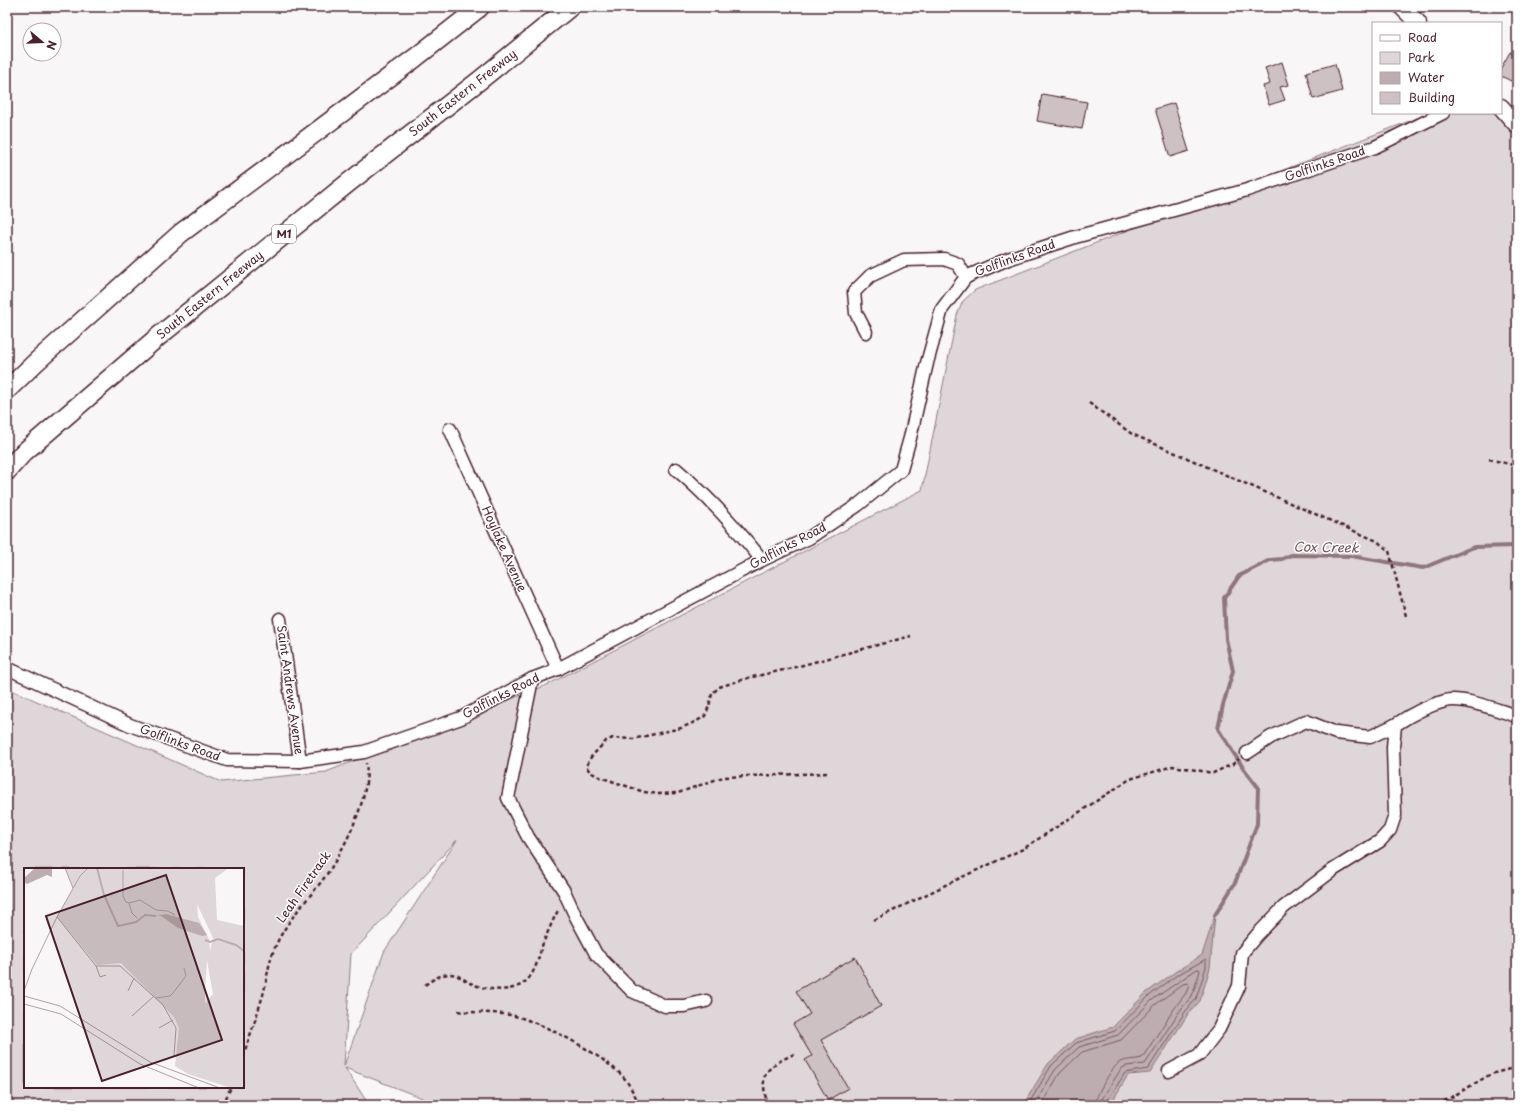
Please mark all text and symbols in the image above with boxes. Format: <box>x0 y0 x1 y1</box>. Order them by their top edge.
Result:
north arrow <box>22 22 62 62</box>
legend <box>1372 22 1502 114</box>
text: Road <box>1408 28 1437 46</box>
text: N <box>42 39 61 53</box>
street label: South Eastern Freeway <box>405 44 520 140</box>
text: Park <box>1408 48 1435 66</box>
text: Water <box>1408 68 1445 86</box>
text: Building <box>1408 88 1455 106</box>
street label: Golflinks Road <box>1282 141 1368 185</box>
road number: M1 <box>272 225 296 243</box>
street label: Golflinks Road <box>972 234 1057 280</box>
street label: South Eastern Freeway <box>152 246 266 343</box>
street label: Hoylake Avenue <box>478 503 532 595</box>
street label: Golflinks Road <box>746 517 829 573</box>
water label: Cox Creek <box>1293 536 1360 557</box>
street label: Saint Andrews Avenue <box>273 624 309 756</box>
street label: Golflinks Road <box>459 668 542 722</box>
street label: Golflinks Road <box>138 719 223 765</box>
street label: Leah Firetrack <box>272 847 335 926</box>
inset map <box>24 868 244 1088</box>

